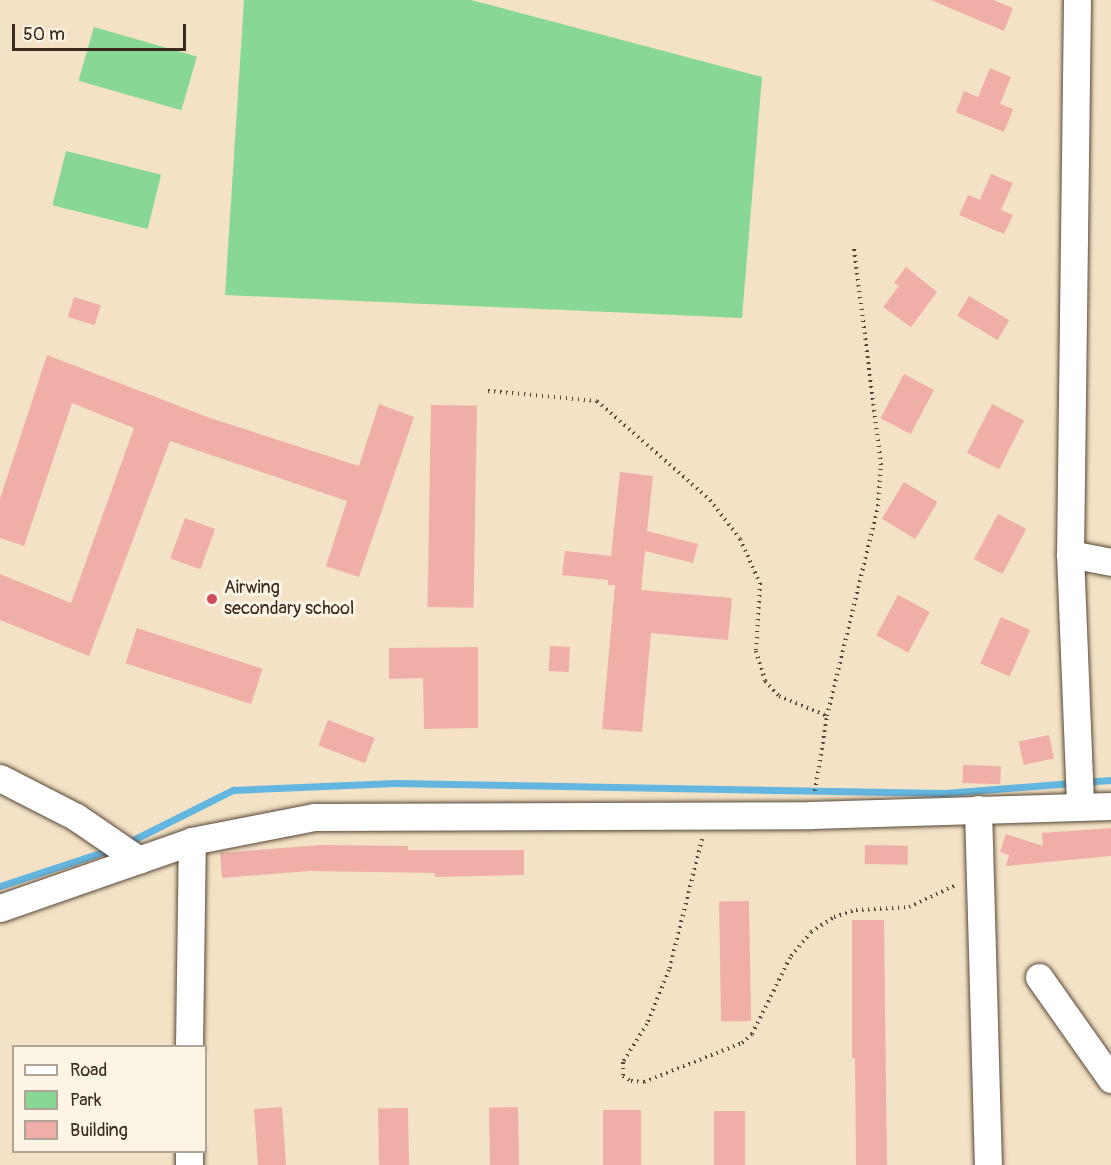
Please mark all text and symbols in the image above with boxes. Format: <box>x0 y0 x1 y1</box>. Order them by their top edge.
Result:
scale bar <box>15 12 189 50</box>
text: 50 m <box>23 23 65 46</box>
place label: Airwing secondary school <box>224 578 354 620</box>
marker: Airwing secondary school <box>205 592 219 606</box>
legend <box>12 1045 207 1153</box>
text: Road <box>70 1059 107 1082</box>
text: Park <box>70 1089 102 1112</box>
text: Building <box>70 1119 128 1142</box>

